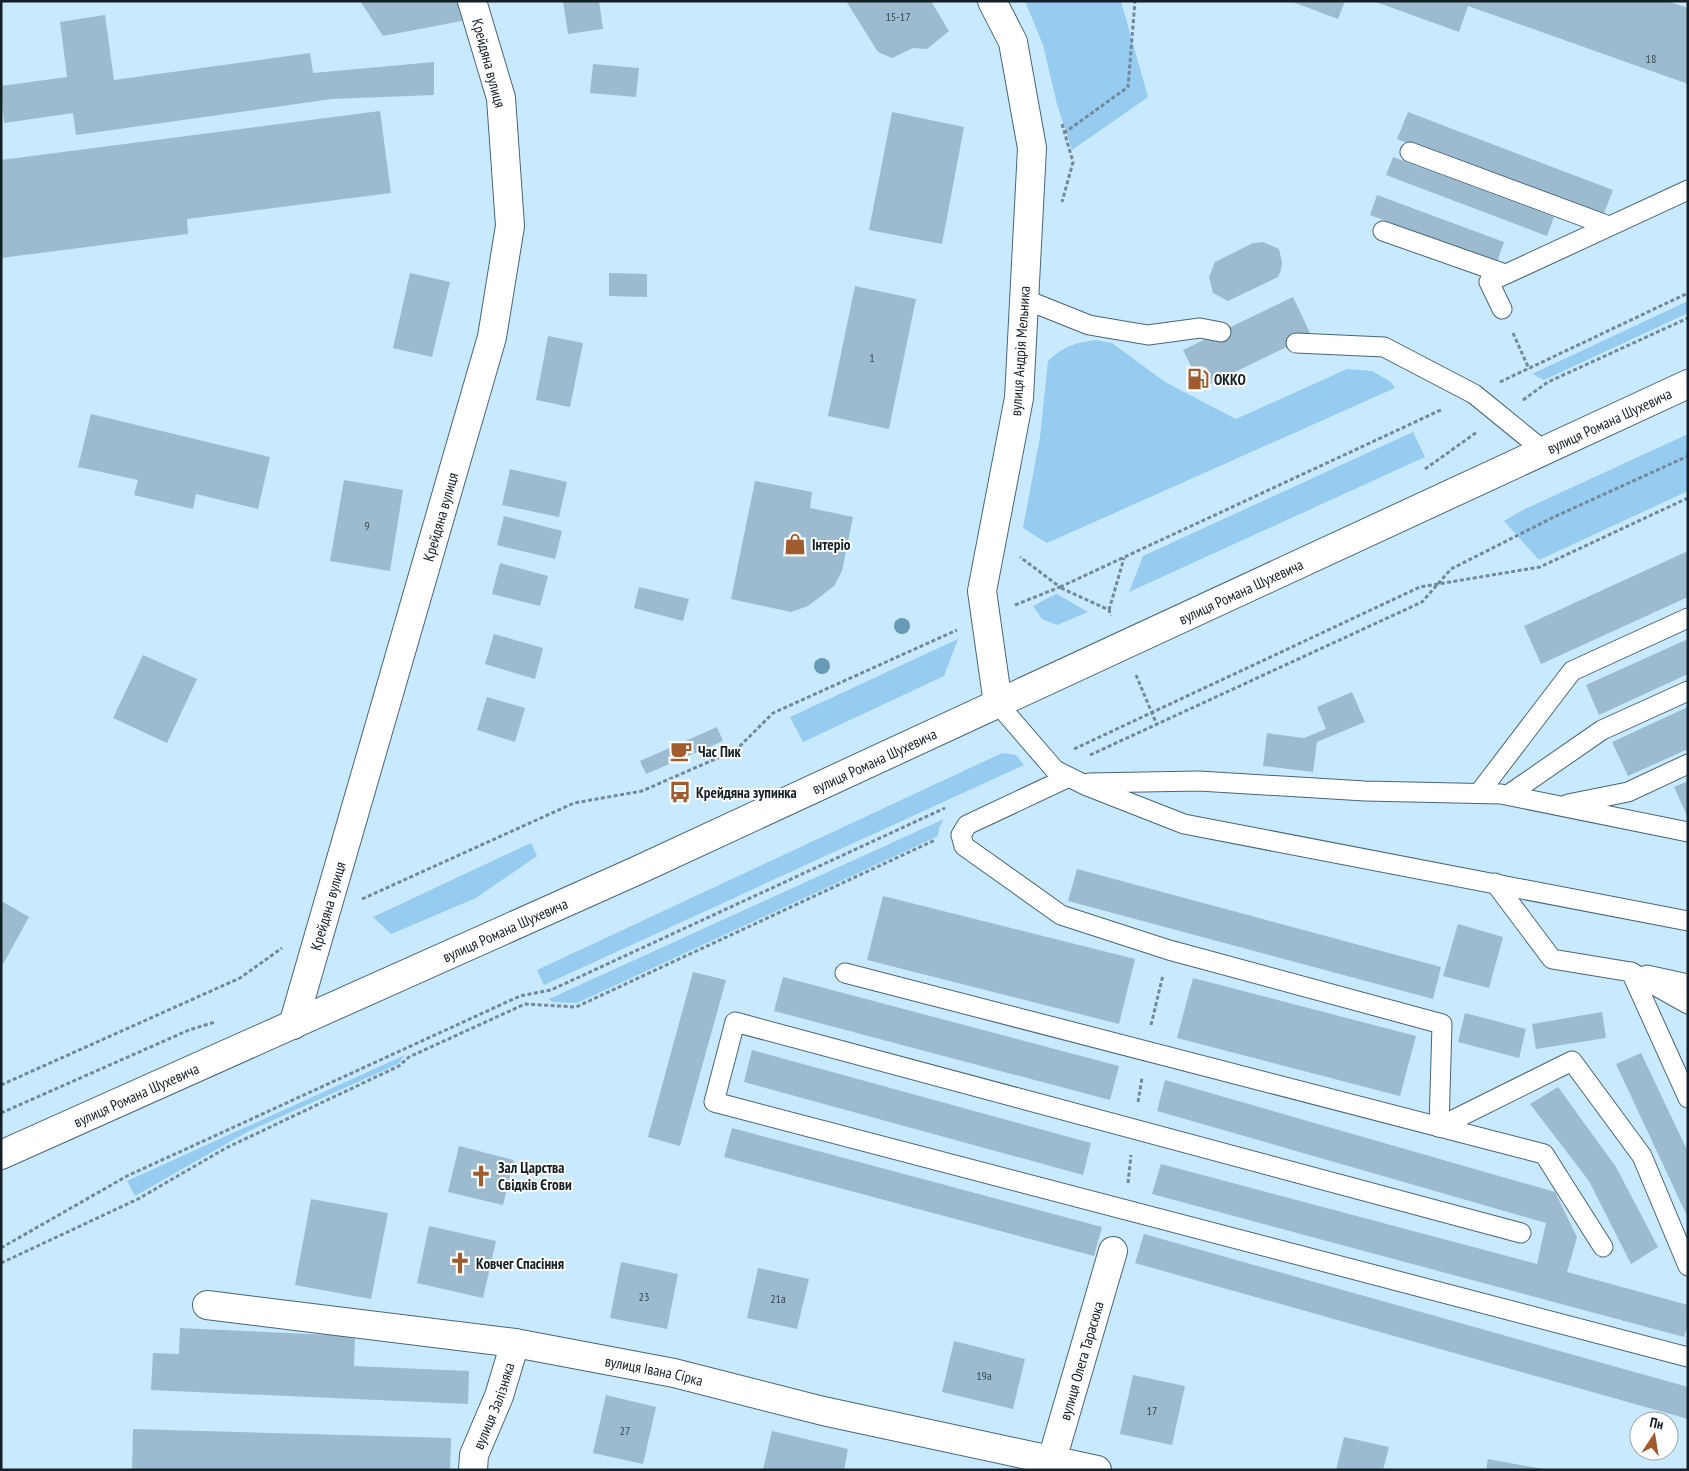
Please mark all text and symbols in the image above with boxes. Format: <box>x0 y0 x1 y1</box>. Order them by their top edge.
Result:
house number: 15-17 <box>885 9 911 24</box>
street label: Крейдяна вулиця <box>468 16 510 110</box>
house number: 18 <box>1646 51 1656 66</box>
street label: вулиця Андрія Мельника <box>1006 285 1034 417</box>
house number: 1 <box>869 350 875 365</box>
fuel station icon: ОККО <box>1185 366 1211 392</box>
place label: ОККО <box>1214 370 1246 389</box>
street label: вулиця Романа Шухевича <box>1544 383 1674 458</box>
street label: Крейдяна вулиця <box>418 470 462 563</box>
house number: 9 <box>364 518 370 533</box>
shop icon: Інтеріо <box>782 531 808 557</box>
place label: Інтеріо <box>812 535 851 554</box>
street label: вулиця Романа Шухевича <box>1175 554 1306 628</box>
street label: вулиця Романа Шухевича <box>809 724 939 798</box>
cafe icon: Час Пик <box>668 738 694 764</box>
place label: Час Пик <box>698 742 741 761</box>
bus stop icon: Крейдяна зупинка <box>667 779 693 805</box>
place label: Крейдяна зупинка <box>696 783 797 802</box>
street label: Крейдяна вулиця <box>306 859 349 952</box>
street label: вулиця Романа Шухевича <box>439 893 570 966</box>
street label: вулиця Романа Шухевича <box>71 1058 202 1131</box>
place label: Зал Царства Свідків Єгови <box>498 1158 572 1194</box>
church icon: Зал Царства Свідків Єгови <box>468 1163 494 1189</box>
church icon: Ковчег Спасіння <box>447 1250 473 1276</box>
place label: Ковчег Спасіння <box>476 1254 564 1273</box>
house number: 23 <box>639 1289 649 1304</box>
house number: 21а <box>770 1291 786 1306</box>
street label: вулиця Олега Тарасюка <box>1055 1299 1107 1422</box>
street label: вулиця Івана Сірка <box>603 1351 705 1390</box>
street label: вулиця Залізняка <box>468 1360 518 1452</box>
house number: 19а <box>976 1368 992 1383</box>
house number: 17 <box>1147 1403 1157 1418</box>
north arrow <box>1629 1411 1679 1461</box>
text: Пн <box>1648 1413 1665 1433</box>
house number: 27 <box>620 1423 630 1438</box>

